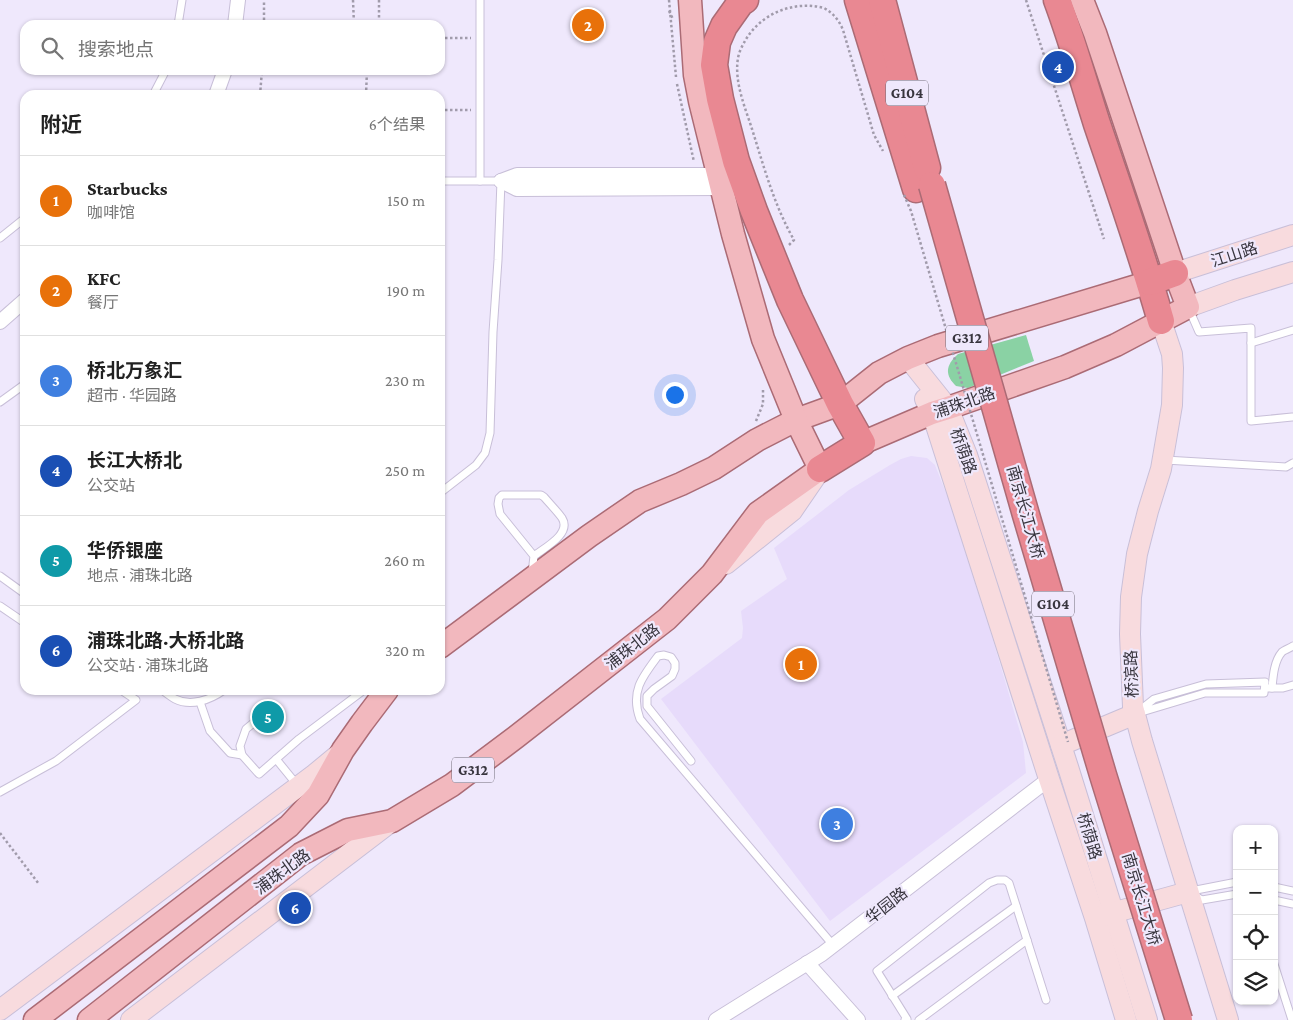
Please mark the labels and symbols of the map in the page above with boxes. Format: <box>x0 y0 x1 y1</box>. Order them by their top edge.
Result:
pin: 2 <box>572 6 604 44</box>
pin: 4 <box>1042 48 1074 86</box>
road number: G104 <box>886 80 928 106</box>
street label: 江山路 <box>1209 239 1260 270</box>
road number: G312 <box>946 326 988 350</box>
your location <box>662 382 688 408</box>
street label: 浦珠北路 <box>931 384 997 421</box>
street label: 桥荫路 <box>947 426 980 477</box>
street label: 南京长江大桥 <box>1004 464 1047 561</box>
road number: G104 <box>1032 592 1074 616</box>
street label: 浦珠北路 <box>602 620 663 673</box>
pin: 1 <box>785 645 817 683</box>
street label: 桥滨路 <box>1122 650 1141 698</box>
pin: 5 <box>252 698 284 736</box>
road number: G312 <box>452 758 494 782</box>
pin: 3 <box>821 805 853 843</box>
street label: 桥荫路 <box>1074 811 1105 862</box>
street label: 浦珠北路 <box>251 846 313 897</box>
street label: 南京长江大桥 <box>1119 851 1164 948</box>
street label: 华园路 <box>862 884 910 927</box>
pin: 6 <box>279 889 311 927</box>

